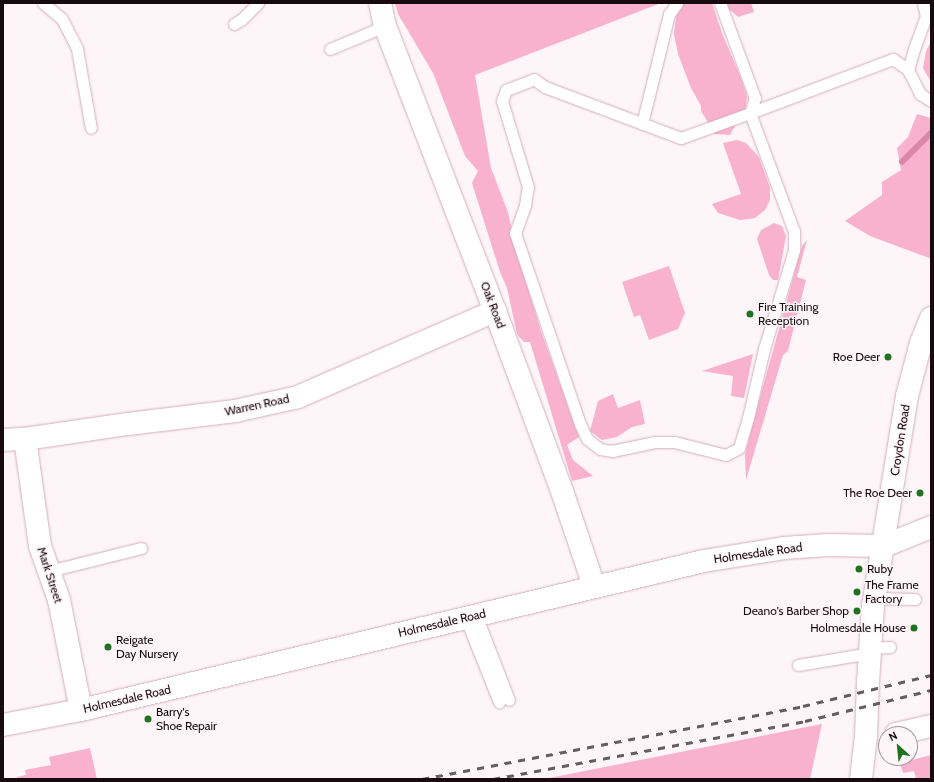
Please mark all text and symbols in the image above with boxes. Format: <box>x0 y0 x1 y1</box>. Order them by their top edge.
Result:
street label: Oak Road <box>477 280 509 330</box>
place label: Fire Training Reception <box>758 300 819 328</box>
marker: Fire Training Reception <box>745 309 755 319</box>
place label: Roe Deer <box>833 350 880 364</box>
marker: Roe Deer <box>883 352 893 362</box>
street label: Warren Road <box>223 391 291 419</box>
street label: Croydon Road <box>887 403 913 477</box>
place label: The Roe Deer <box>843 486 912 500</box>
marker: The Roe Deer <box>915 488 925 498</box>
street label: Holmesdale Road <box>713 540 803 566</box>
street label: Mark Street <box>34 545 66 605</box>
place label: Ruby <box>867 562 893 576</box>
marker: Ruby <box>854 564 864 574</box>
place label: The Frame Factory <box>865 578 919 606</box>
marker: The Frame Factory <box>852 587 862 597</box>
place label: Deano's Barber Shop <box>743 604 849 618</box>
street label: Holmesdale Road <box>397 606 487 640</box>
marker: Deano's Barber Shop <box>852 606 862 616</box>
place label: Holmesdale House <box>810 621 906 635</box>
marker: Holmesdale House <box>909 623 919 633</box>
place label: Reigate Day Nursery <box>116 633 178 661</box>
marker: Reigate Day Nursery <box>103 642 113 652</box>
street label: Holmesdale Road <box>82 682 172 716</box>
place label: Barry's Shoe Repair <box>156 705 217 733</box>
marker: Barry's Shoe Repair <box>143 714 153 724</box>
north arrow <box>878 726 918 766</box>
text: N <box>886 728 900 744</box>

